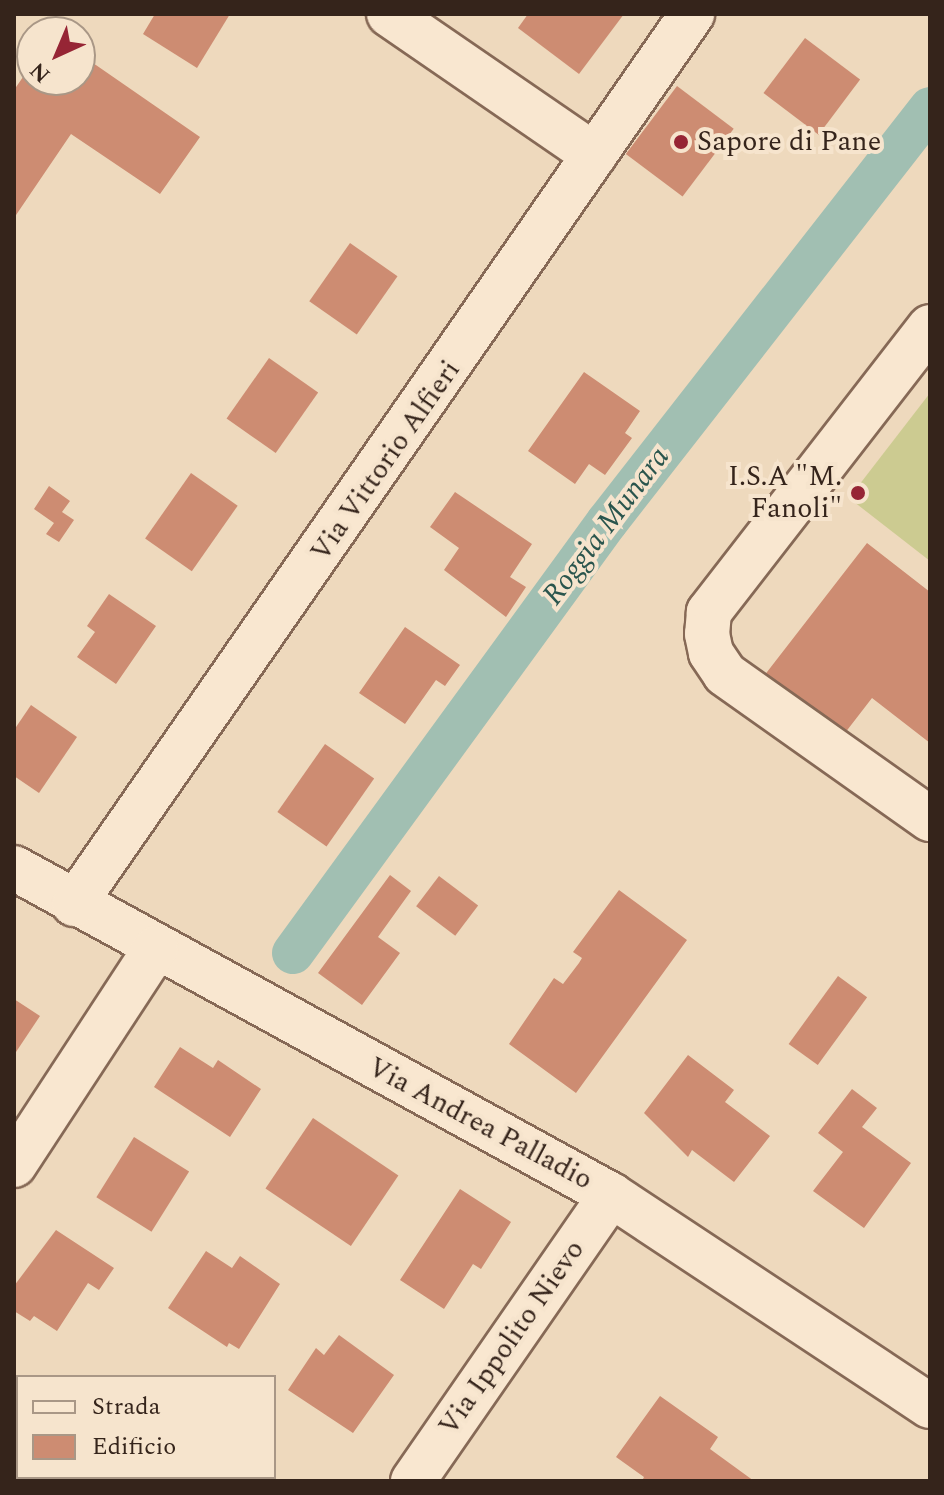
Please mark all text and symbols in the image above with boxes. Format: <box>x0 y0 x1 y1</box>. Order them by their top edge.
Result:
north arrow <box>16 16 96 96</box>
text: N <box>22 54 58 90</box>
place label: Sapore di Pane <box>697 125 881 159</box>
marker: Sapore di Pane <box>672 133 690 151</box>
street label: Via Vittorio Alfieri <box>304 354 468 568</box>
water label: Roggia Munara <box>535 440 677 612</box>
place label: I.S.A "M. Fanoli" <box>728 460 842 526</box>
marker: I.S.A "M. Fanoli" <box>849 484 867 502</box>
street label: Via Andrea Palladio <box>362 1051 598 1197</box>
street label: Via Ippolito Nievo <box>432 1234 592 1442</box>
legend <box>16 1375 276 1479</box>
text: Strada <box>92 1389 160 1425</box>
text: Edificio <box>92 1429 176 1465</box>

